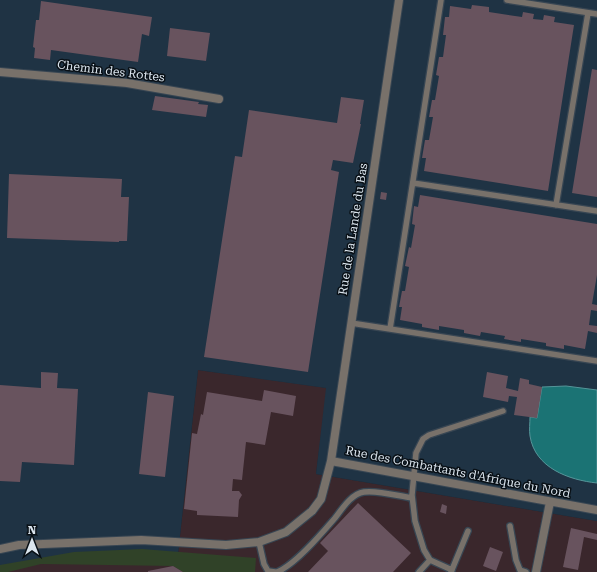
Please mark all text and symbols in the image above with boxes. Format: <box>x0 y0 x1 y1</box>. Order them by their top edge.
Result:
street label: Chemin des Rottes <box>56 57 166 85</box>
street label: Rue de la Lande du Bas <box>336 162 370 296</box>
street label: Rue des Combattants d'Afrique du Nord <box>344 443 572 501</box>
north arrow <box>12 520 52 560</box>
text: N <box>28 524 37 537</box>

